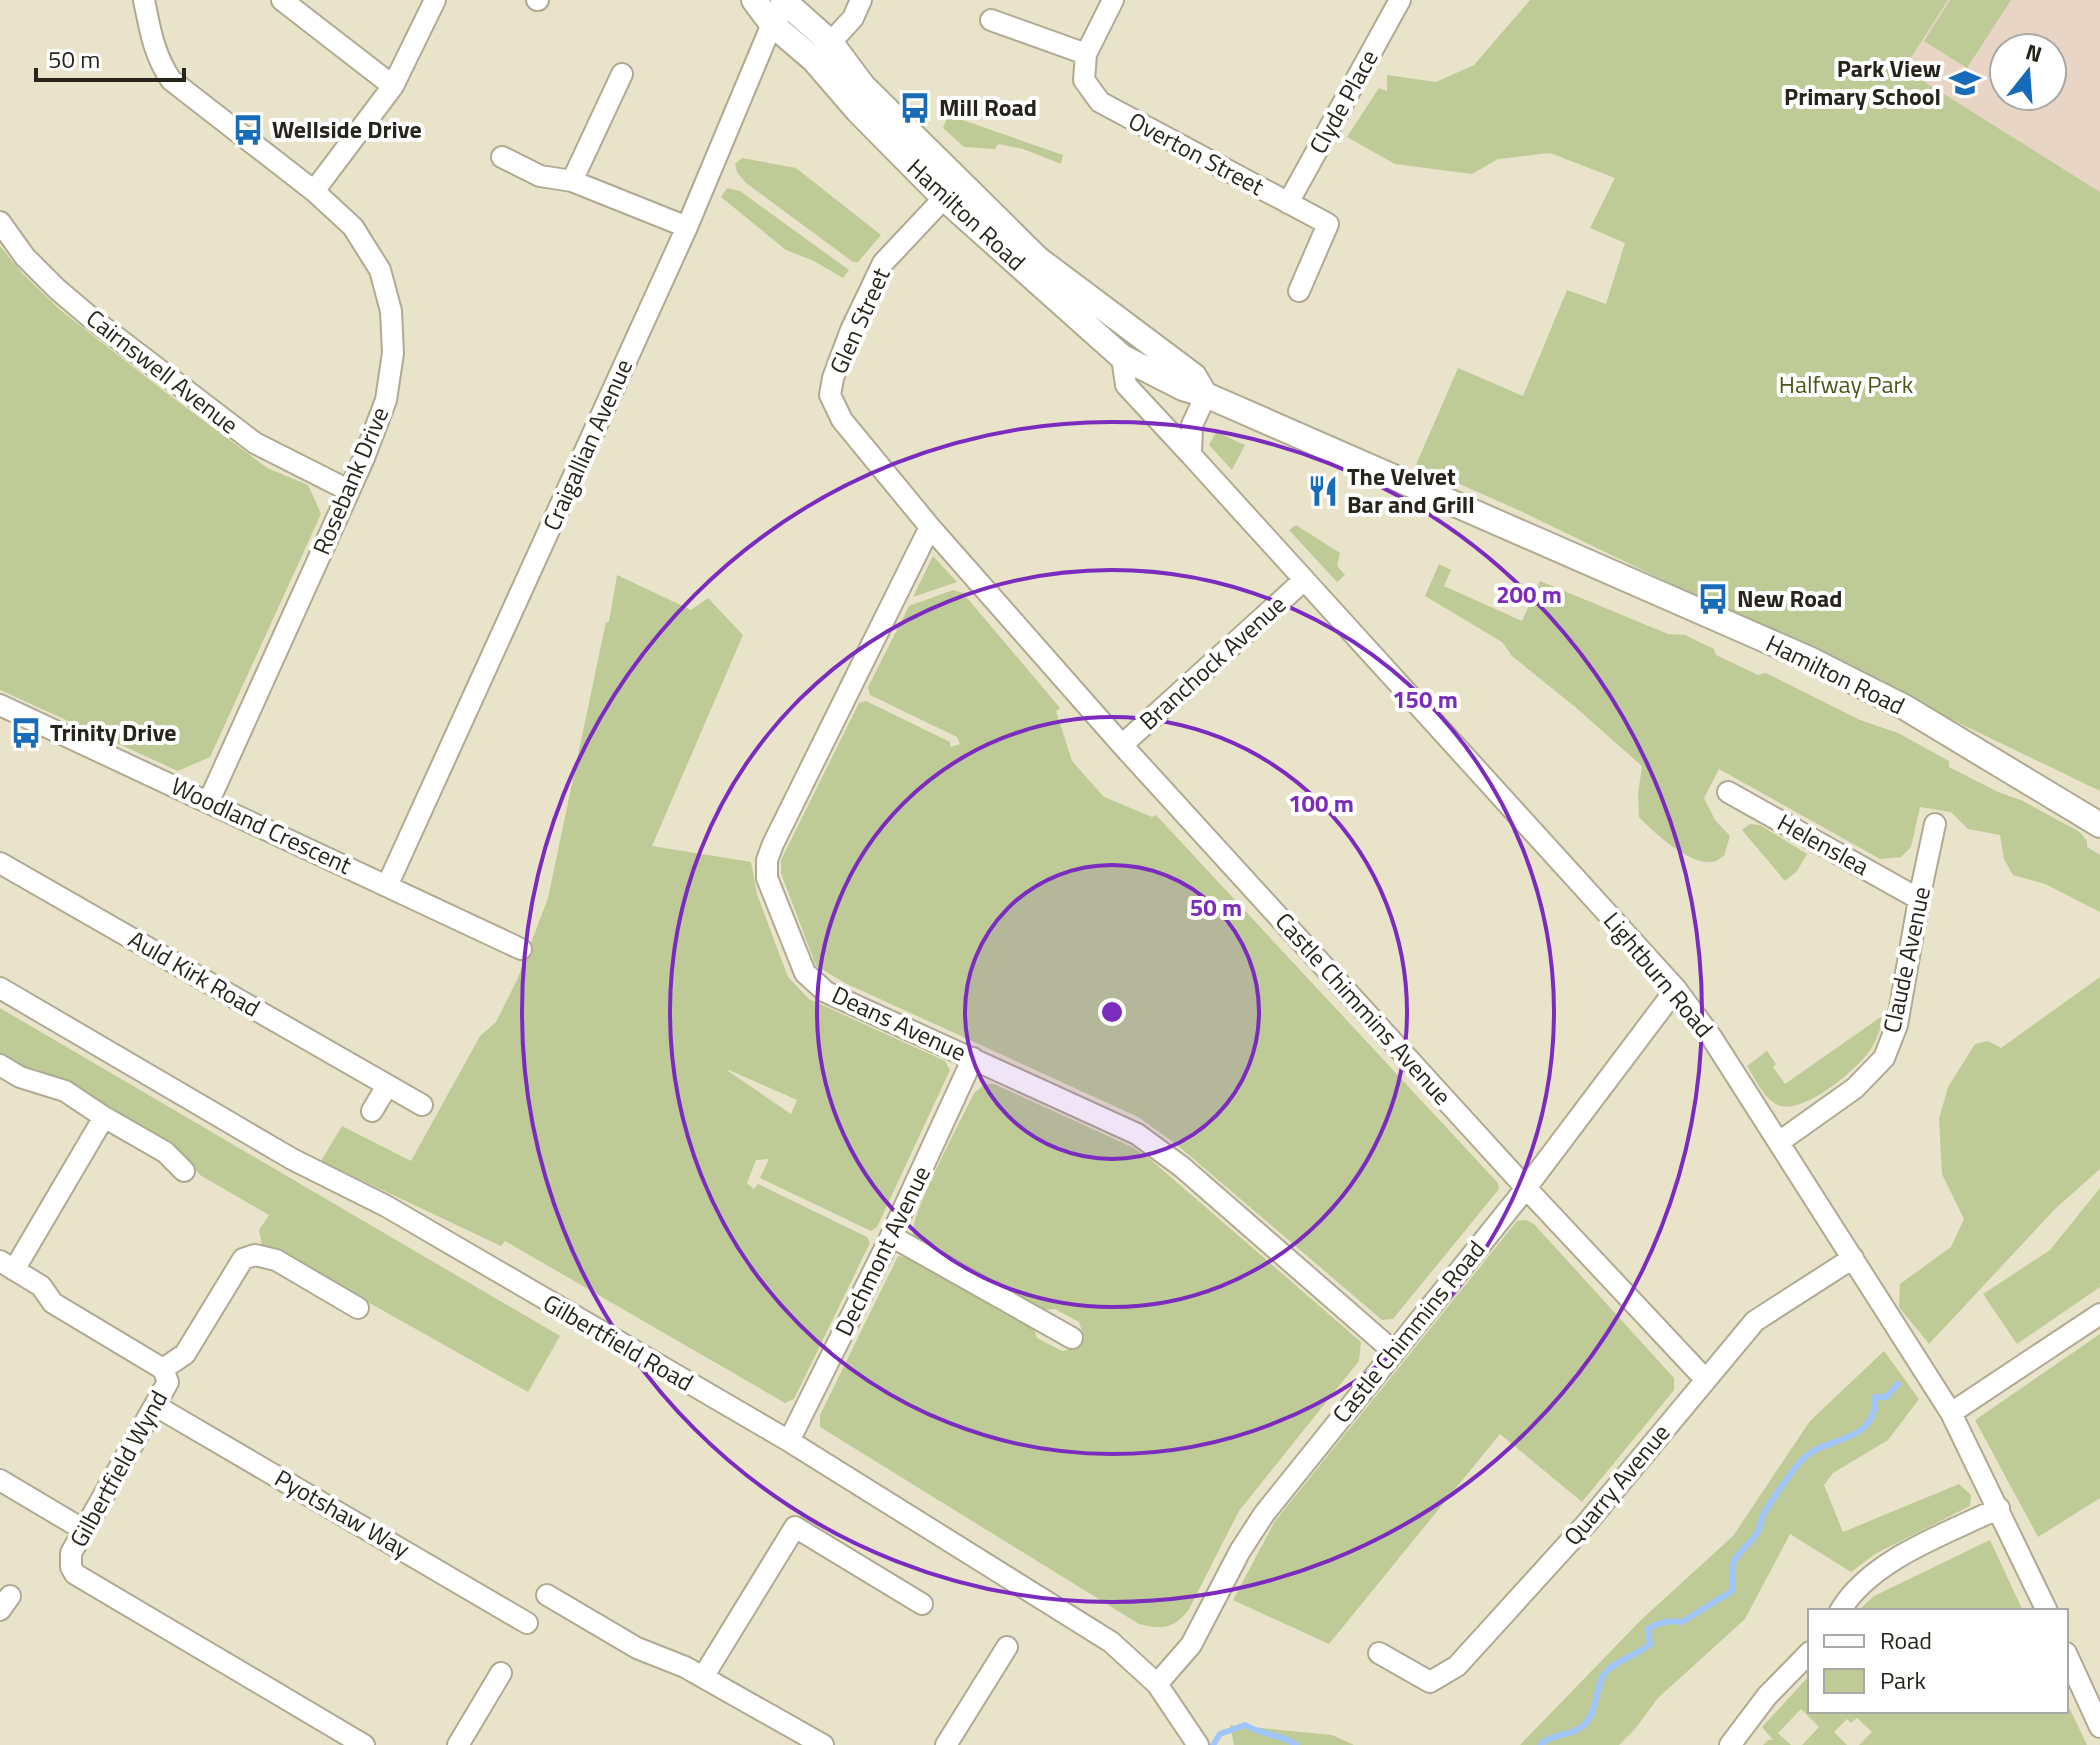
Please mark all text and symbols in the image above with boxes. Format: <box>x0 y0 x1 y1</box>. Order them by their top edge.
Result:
scale bar <box>36 32 184 82</box>
north arrow <box>1988 32 2068 112</box>
text: N <box>2022 34 2046 71</box>
text: 50 m <box>48 41 100 77</box>
street label: Clyde Place <box>1300 43 1387 160</box>
place label: Park View Primary School <box>1784 50 1941 114</box>
school or university icon: Park View Primary School <box>1948 66 1982 100</box>
place label: Mill Road <box>939 89 1037 125</box>
bus stop icon: Mill Road <box>898 91 932 125</box>
street label: Overton Street <box>1122 102 1271 204</box>
place label: Wellside Drive <box>272 111 422 147</box>
bus stop icon: Wellside Drive <box>231 113 265 147</box>
street label: Hamilton Road <box>899 150 1034 279</box>
street label: Glen Street <box>820 261 899 379</box>
street label: Cairnswell Avenue <box>79 300 246 442</box>
street label: Craigallian Avenue <box>533 353 641 536</box>
park label: Halfway Park <box>1779 366 1914 402</box>
street label: Rosebank Drive <box>303 401 397 560</box>
place label: The Velvet Bar and Grill <box>1347 458 1475 522</box>
restaurant icon: The Velvet Bar and Grill <box>1306 474 1340 508</box>
text: 200 m <box>1496 576 1562 612</box>
place label: New Road <box>1737 580 1842 616</box>
bus stop icon: New Road <box>1696 582 1730 616</box>
street label: Branchock Avenue <box>1131 587 1294 738</box>
street label: Hamilton Road <box>1760 625 1911 723</box>
text: 150 m <box>1392 681 1458 717</box>
place label: Trinity Drive <box>50 714 176 750</box>
bus stop icon: Trinity Drive <box>9 716 43 750</box>
street label: Woodland Crescent <box>165 768 358 883</box>
text: 100 m <box>1288 785 1354 821</box>
street label: Helenslea <box>1771 804 1876 884</box>
street label: Claude Avenue <box>1873 883 1939 1036</box>
text: 50 m <box>1190 889 1242 925</box>
street label: Castle Chimmins Avenue <box>1267 904 1460 1113</box>
street label: Lightburn Road <box>1595 904 1722 1045</box>
street label: Auld Kirk Road <box>122 921 267 1025</box>
street label: Deans Avenue <box>827 976 972 1070</box>
centre of rings <box>1098 998 1126 1026</box>
street label: Dechmont Avenue <box>825 1159 939 1342</box>
street label: Castle Chimmins Road <box>1323 1232 1493 1430</box>
street label: Gilbertfield Road <box>537 1285 700 1400</box>
street label: Gilbertfield Wynd <box>60 1384 176 1553</box>
street label: Quarry Avenue <box>1555 1416 1678 1553</box>
street label: Pyotshaw Way <box>268 1460 417 1567</box>
legend <box>1808 1609 2068 1713</box>
text: Road <box>1880 1622 1932 1658</box>
text: Park <box>1880 1662 1926 1698</box>

